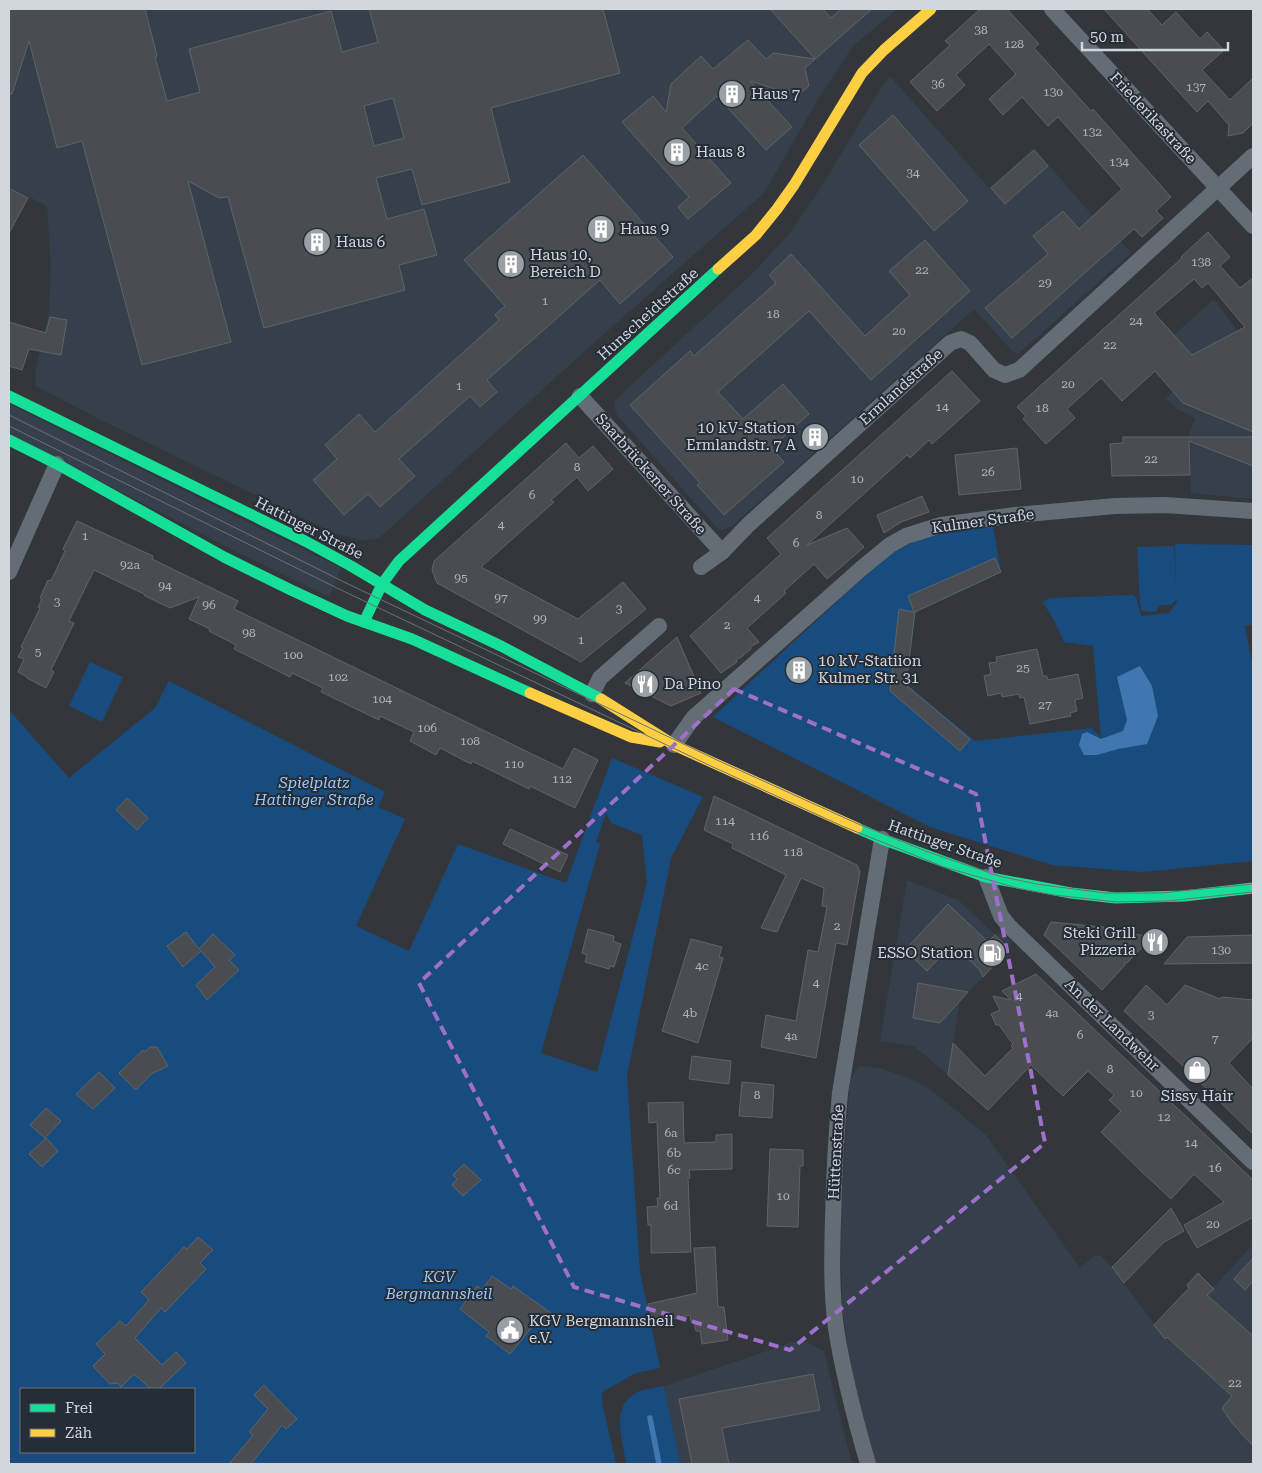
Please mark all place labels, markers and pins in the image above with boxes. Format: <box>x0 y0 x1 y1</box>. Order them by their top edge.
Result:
building icon: Haus 7 <box>717 79 747 109</box>
place label: Haus 7 <box>751 85 800 103</box>
building icon: Haus 8 <box>662 137 692 167</box>
place label: Haus 8 <box>696 143 745 161</box>
building icon: Haus 9 <box>586 214 616 244</box>
place label: Haus 9 <box>620 220 669 238</box>
building icon: Haus 6 <box>302 227 332 257</box>
place label: Haus 6 <box>336 233 385 251</box>
place label: Haus 10, Bereich D <box>530 246 601 281</box>
building icon: Haus 10, Bereich D <box>496 249 526 279</box>
place label: 10 kV-Station Ermlandstr. 7 A <box>686 419 797 454</box>
building icon: 10 kV-Station Ermlandstr. 7 A <box>800 422 830 452</box>
place label: 10 kV-Statiion Kulmer Str. 31 <box>818 652 922 687</box>
building icon: 10 kV-Statiion Kulmer Str. 31 <box>784 655 814 685</box>
restaurant icon: Da Pino <box>630 669 660 699</box>
place label: Da Pino <box>664 675 721 693</box>
place label: Steki Grill Pizzeria <box>1063 924 1136 959</box>
restaurant icon: Steki Grill Pizzeria <box>1140 927 1170 957</box>
fuel station icon: ESSO Station <box>977 938 1007 968</box>
place label: ESSO Station <box>877 944 973 962</box>
shop icon: Sissy Hair <box>1182 1055 1212 1085</box>
place label: Sissy Hair <box>1161 1087 1233 1105</box>
place label: KGV Bergmannsheil e.V. <box>529 1312 674 1347</box>
public building icon: KGV Bergmannsheil e.V. <box>495 1315 525 1345</box>

